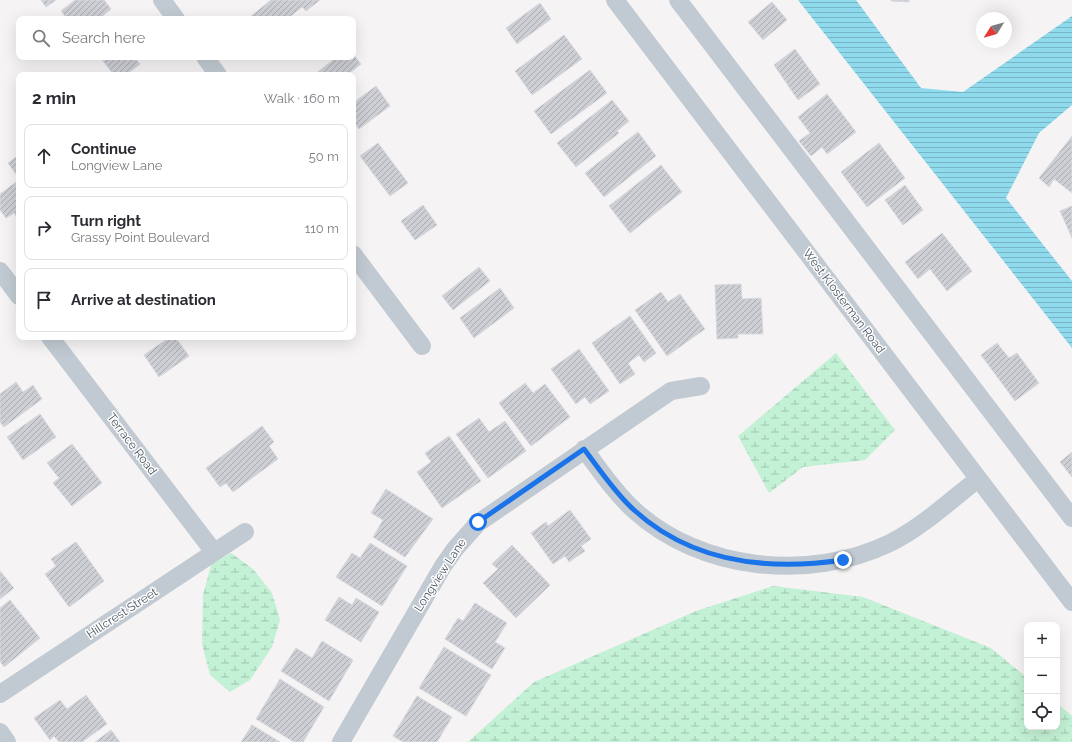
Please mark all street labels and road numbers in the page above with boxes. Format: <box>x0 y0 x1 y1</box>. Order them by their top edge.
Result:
street label: West Klosterman Road <box>800 246 888 356</box>
street label: Terrace Road <box>104 410 160 478</box>
street label: Longview Lane <box>411 536 469 614</box>
street label: Hillcrest Street <box>84 585 160 641</box>

